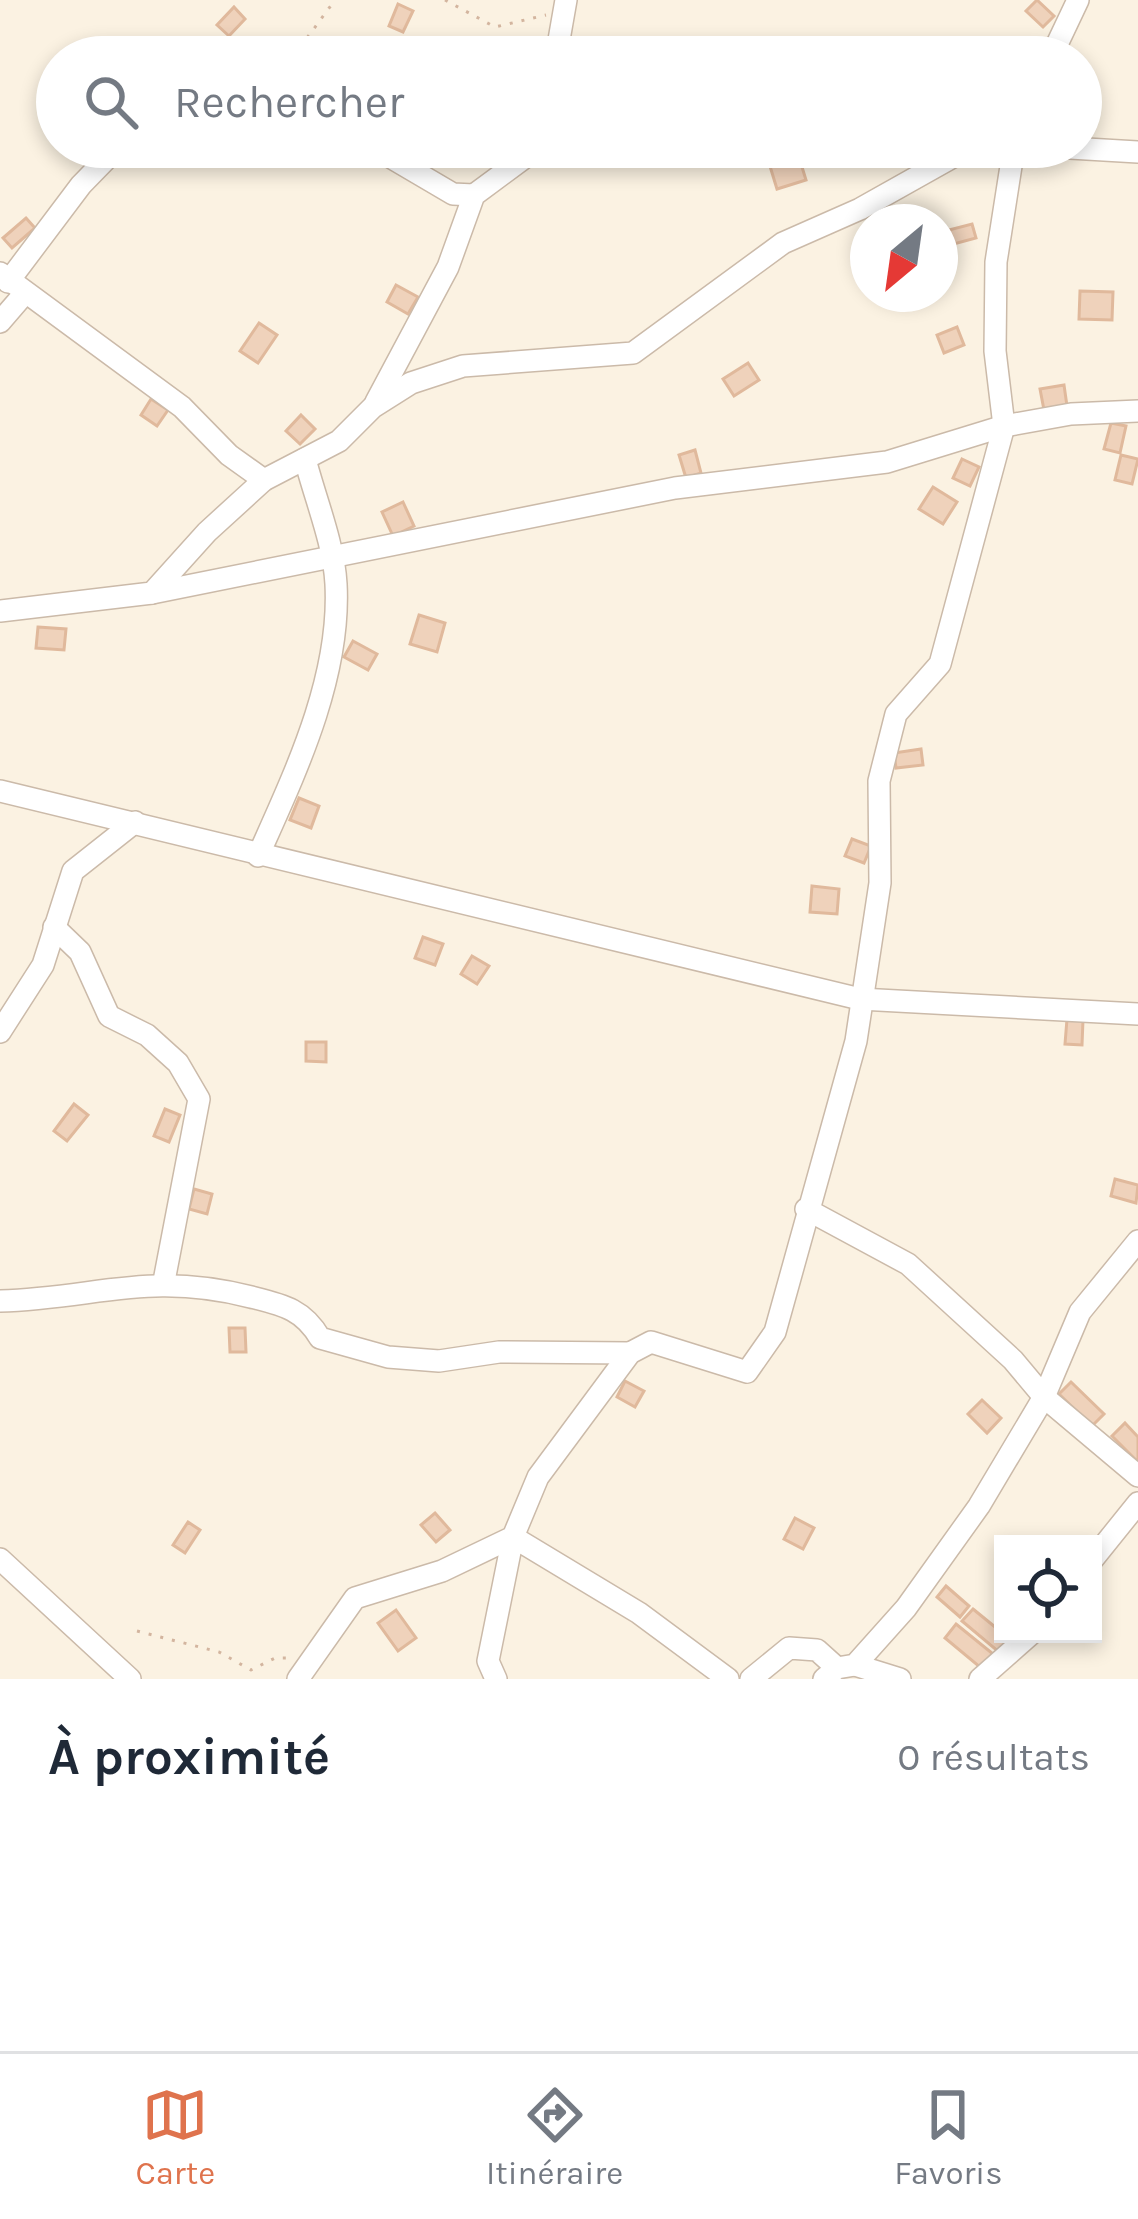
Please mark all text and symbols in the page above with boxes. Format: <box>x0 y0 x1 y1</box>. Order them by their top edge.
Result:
search box <box>36 36 1102 168</box>
icon: search <box>78 69 144 135</box>
text: Rechercher <box>174 76 404 128</box>
north arrow <box>850 204 958 312</box>
map controls <box>994 1535 1102 1643</box>
button: locate <box>994 1535 1102 1643</box>
text: À proximité <box>48 1727 330 1787</box>
text: 0 résultats <box>897 1734 1090 1780</box>
tab: Carte <box>135 2082 215 2192</box>
tab: Itinéraire <box>486 2082 623 2192</box>
tab: Favoris <box>894 2082 1003 2192</box>

